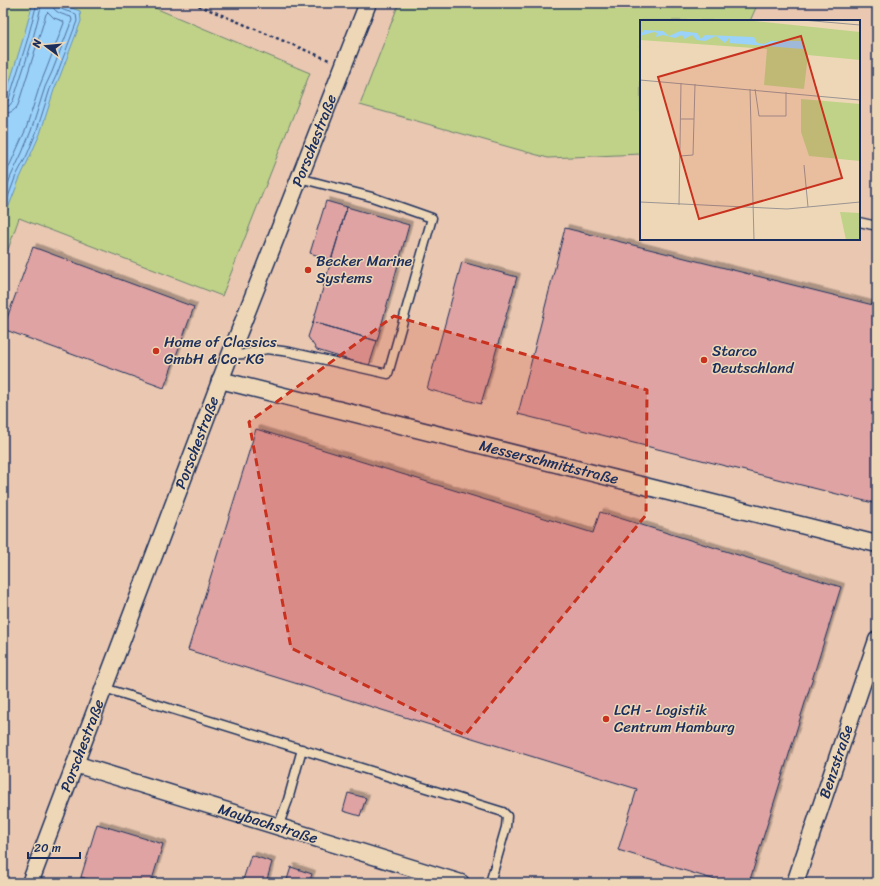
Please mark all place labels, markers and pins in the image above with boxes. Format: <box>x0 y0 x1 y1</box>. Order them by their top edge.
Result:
place label: Becker Marine Systems <box>316 248 413 291</box>
marker: Becker Marine Systems <box>303 265 313 275</box>
place label: Home of Classics GmbH & Co. KG <box>164 329 277 372</box>
place label: Starco Deutschland <box>712 338 794 381</box>
marker: Home of Classics GmbH & Co. KG <box>151 346 161 356</box>
marker: Starco Deutschland <box>699 355 709 365</box>
place label: LCH - Logistik Centrum Hamburg <box>614 697 735 740</box>
marker: LCH - Logistik Centrum Hamburg <box>601 714 611 724</box>

